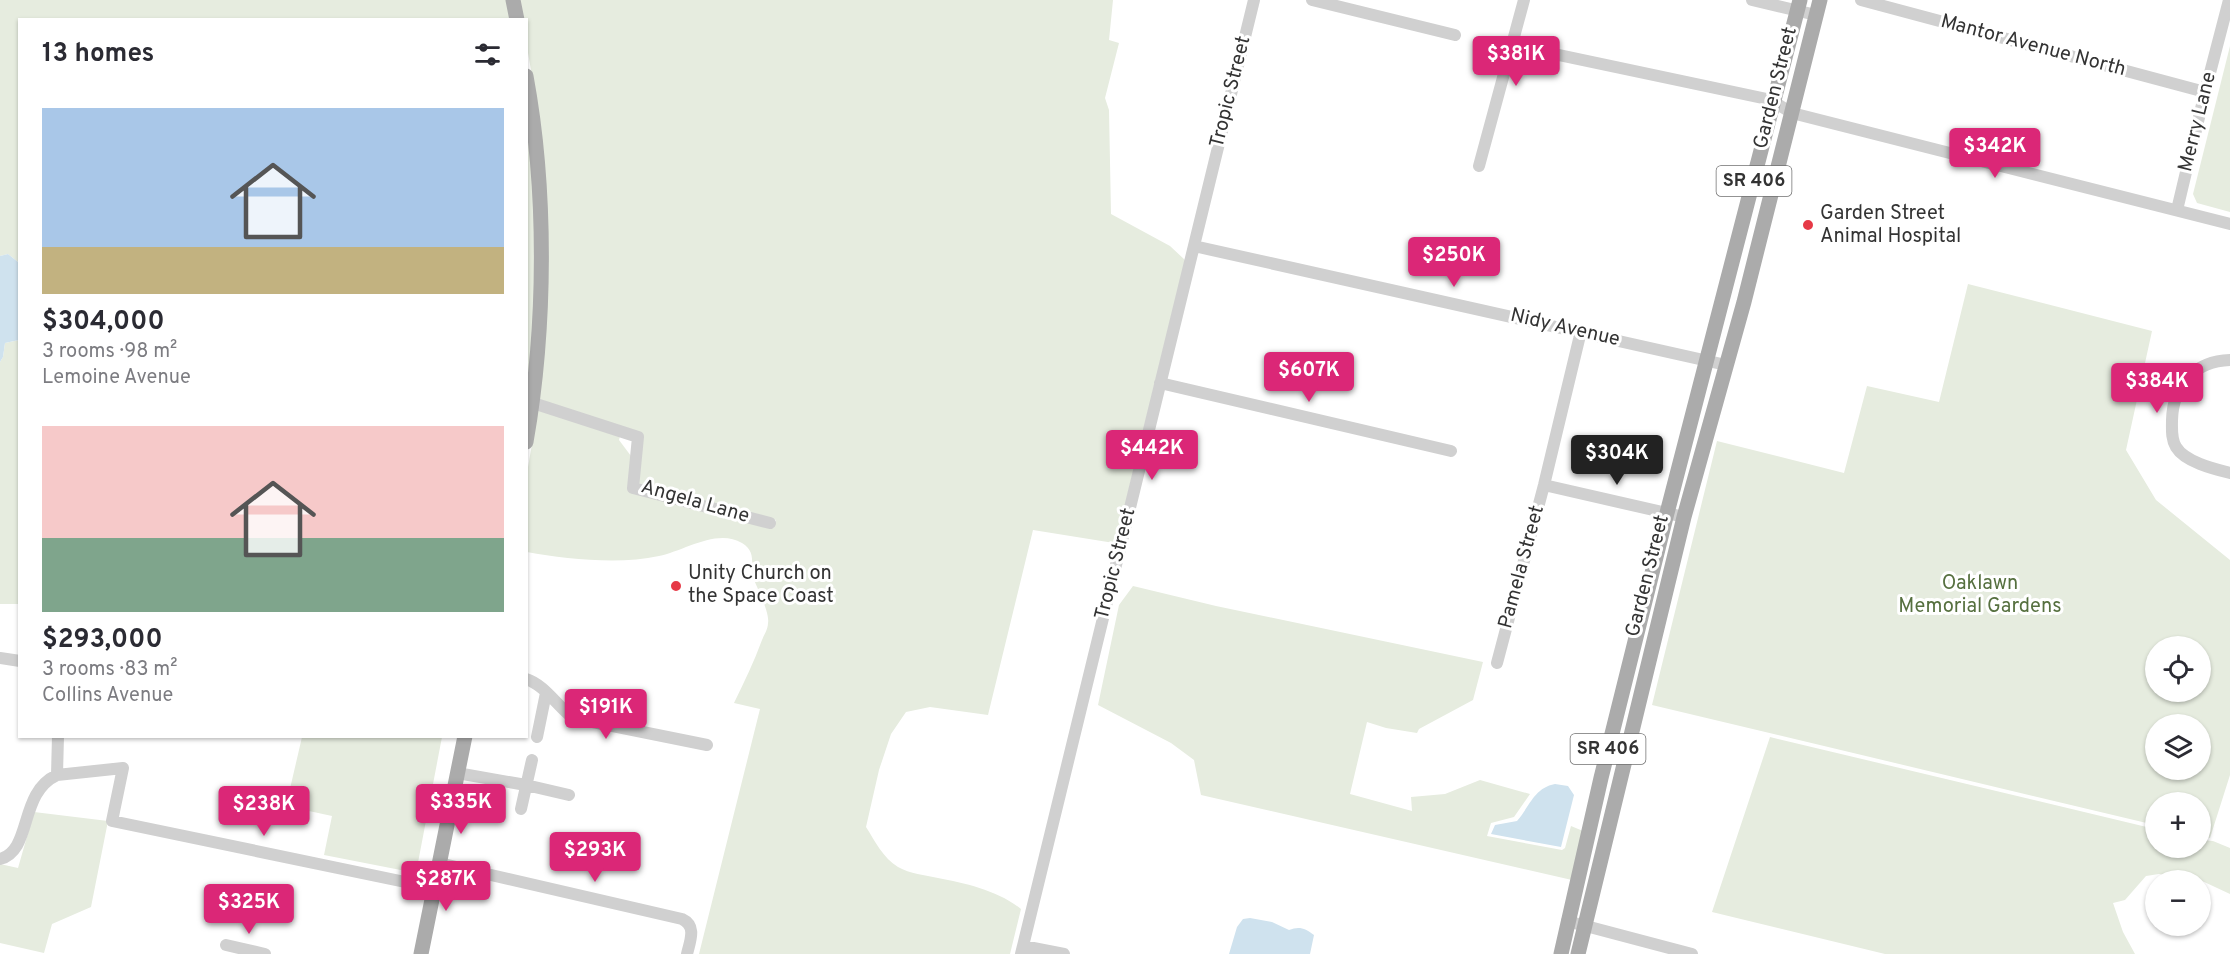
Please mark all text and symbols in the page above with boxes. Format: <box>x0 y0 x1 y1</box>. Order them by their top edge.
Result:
street label: Mantor Avenue North <box>1938 9 2128 83</box>
street label: Garden Street <box>1748 24 1804 152</box>
street label: Tropic Street <box>1205 33 1257 151</box>
pin: $381K <box>1474 36 1558 87</box>
text: 13 homes <box>42 38 154 71</box>
icon: filters <box>471 38 504 71</box>
text: $381K <box>1487 42 1545 68</box>
street label: Merry Lane <box>2173 69 2223 175</box>
pin: $342K <box>1953 128 2037 179</box>
text: $342K <box>1963 134 2027 160</box>
icon: home <box>219 147 327 255</box>
road number: SR 406 <box>1716 166 1792 196</box>
place label: Garden Street Animal Hospital <box>1820 201 1961 250</box>
marker: Garden Street Animal Hospital <box>1801 218 1815 232</box>
pin: $250K <box>1412 237 1496 288</box>
text: $250K <box>1422 243 1486 269</box>
street label: Nidy Avenue <box>1508 303 1622 353</box>
text: $304,000 <box>42 306 165 339</box>
text: 3 rooms · 98 m² <box>42 339 177 365</box>
pin: $607K <box>1267 352 1351 403</box>
text: $607K <box>1278 358 1340 384</box>
pin: $384K <box>2115 363 2199 414</box>
text: Lemoine Avenue <box>42 365 191 391</box>
text: $384K <box>2125 369 2189 395</box>
pin: $442K <box>1110 430 1194 481</box>
pin: $304K <box>1575 435 1659 486</box>
text: $442K <box>1120 436 1184 462</box>
text: $304K <box>1585 441 1649 467</box>
icon: home <box>219 465 327 573</box>
street label: Angela Lane <box>638 474 752 530</box>
street label: Pamela Street <box>1493 503 1551 631</box>
street label: Tropic Street <box>1090 505 1142 623</box>
street label: Garden Street <box>1620 512 1676 640</box>
place label: Unity Church on the Space Coast <box>688 561 834 610</box>
park label: Oaklawn Memorial Gardens <box>1898 571 2062 620</box>
marker: Unity Church on the Space Coast <box>669 579 683 593</box>
text: $293,000 <box>42 624 163 657</box>
map controls <box>2145 636 2211 936</box>
button: locate <box>2145 636 2211 702</box>
text: 3 rooms · 83 m² <box>42 657 177 683</box>
text: Collins Avenue <box>42 683 173 709</box>
pin: $191K <box>564 689 648 740</box>
text: $191K <box>579 695 633 721</box>
button: layers <box>2145 714 2211 780</box>
road number: SR 406 <box>1570 734 1646 764</box>
pin: $335K <box>419 784 503 835</box>
pin: $238K <box>222 786 306 837</box>
text: $335K <box>430 790 492 816</box>
text: $238K <box>233 792 295 818</box>
button: + <box>2145 792 2211 858</box>
pin: $293K <box>553 832 637 883</box>
text: $293K <box>564 838 626 864</box>
pin: $287K <box>404 861 488 912</box>
text: $287K <box>415 867 477 893</box>
button: − <box>2145 870 2211 936</box>
pin: $325K <box>207 884 291 935</box>
text: $325K <box>218 890 280 916</box>

